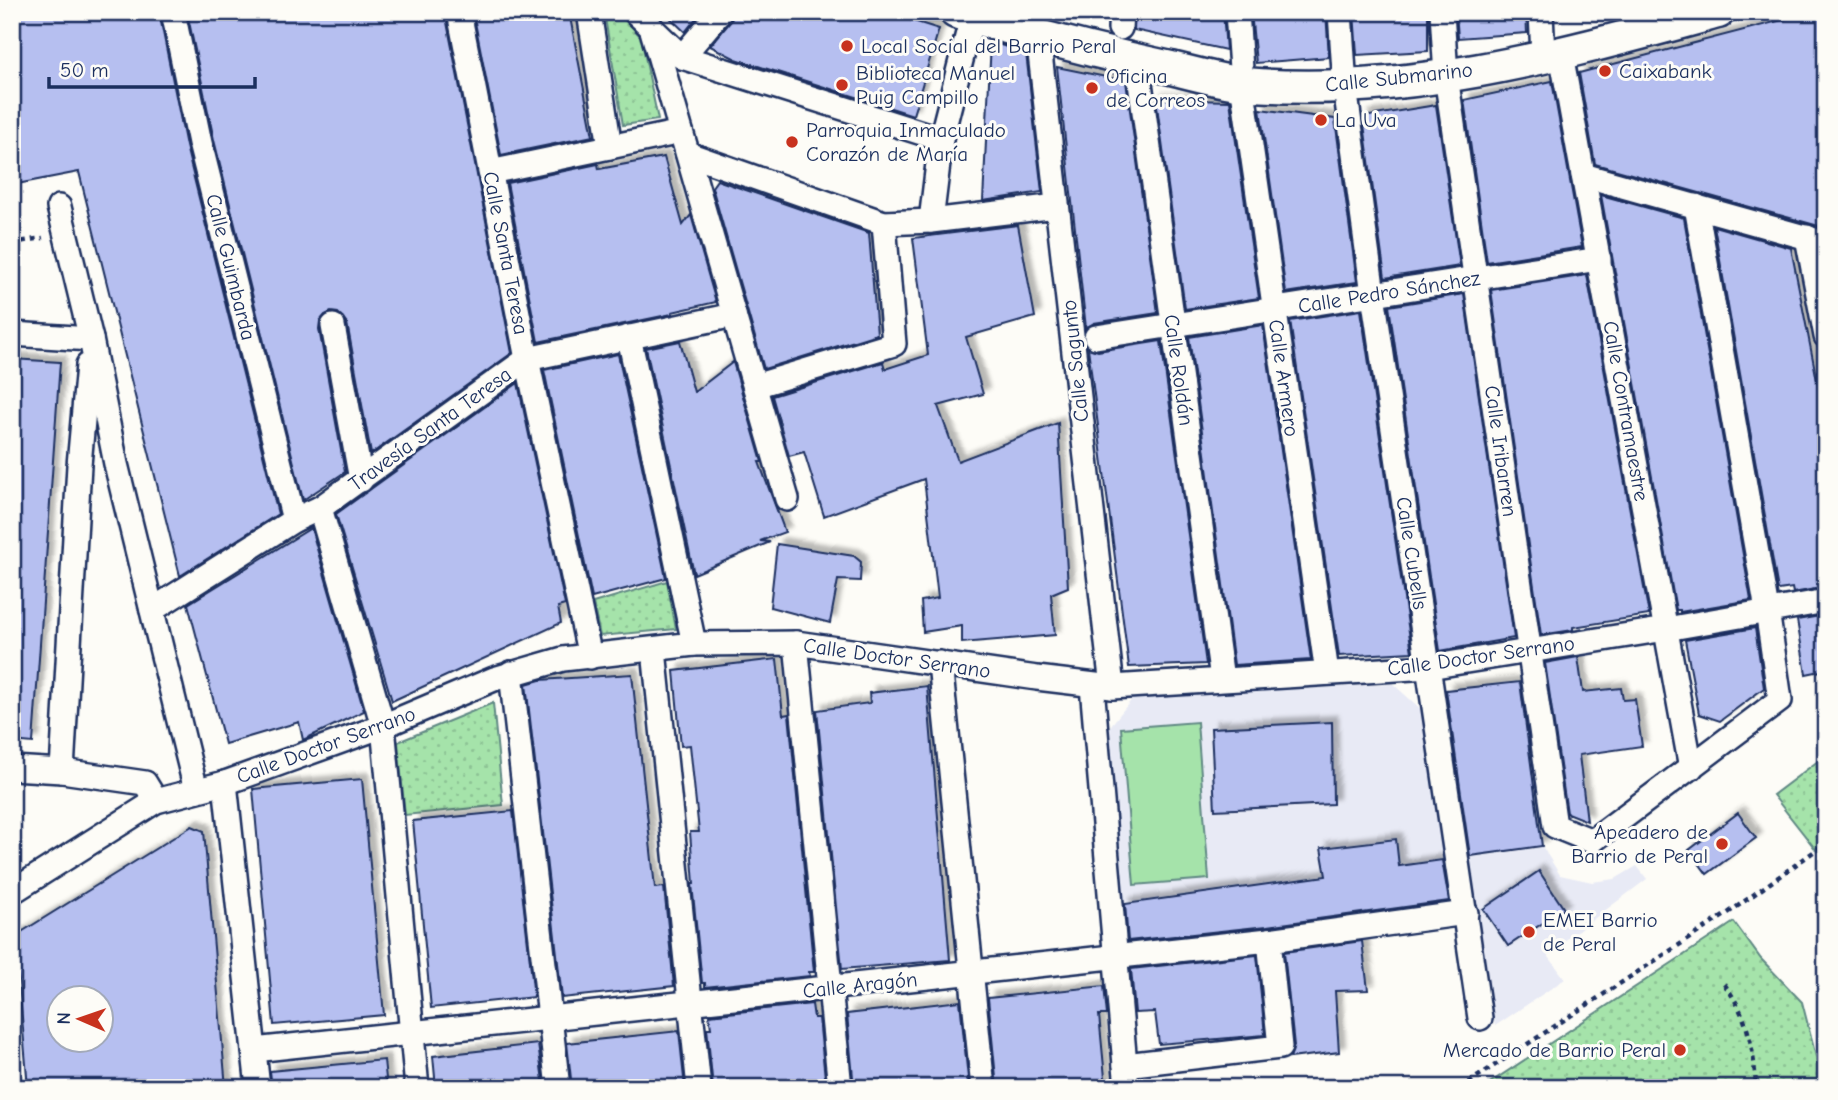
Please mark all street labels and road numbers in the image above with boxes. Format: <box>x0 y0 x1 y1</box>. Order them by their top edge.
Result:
street label: Calle Submarino <box>1324 57 1474 97</box>
street label: Calle Santa Teresa <box>478 169 534 337</box>
street label: Calle Guimbarda <box>201 191 261 343</box>
street label: Calle Pedro Sánchez <box>1296 266 1482 318</box>
street label: Calle Sagunto <box>1057 299 1093 423</box>
street label: Calle Roldán <box>1159 313 1199 427</box>
street label: Calle Armero <box>1264 318 1304 438</box>
street label: Calle Contramaestre <box>1598 319 1654 503</box>
street label: Travesía Santa Teresa <box>344 362 516 496</box>
street label: Calle Iribarren <box>1480 384 1522 518</box>
street label: Calle Cubells <box>1391 495 1433 611</box>
street label: Calle Doctor Serrano <box>1386 631 1576 681</box>
street label: Calle Doctor Serrano <box>802 633 992 683</box>
street label: Calle Doctor Serrano <box>233 701 419 789</box>
street label: Calle Aragón <box>801 967 919 1003</box>

